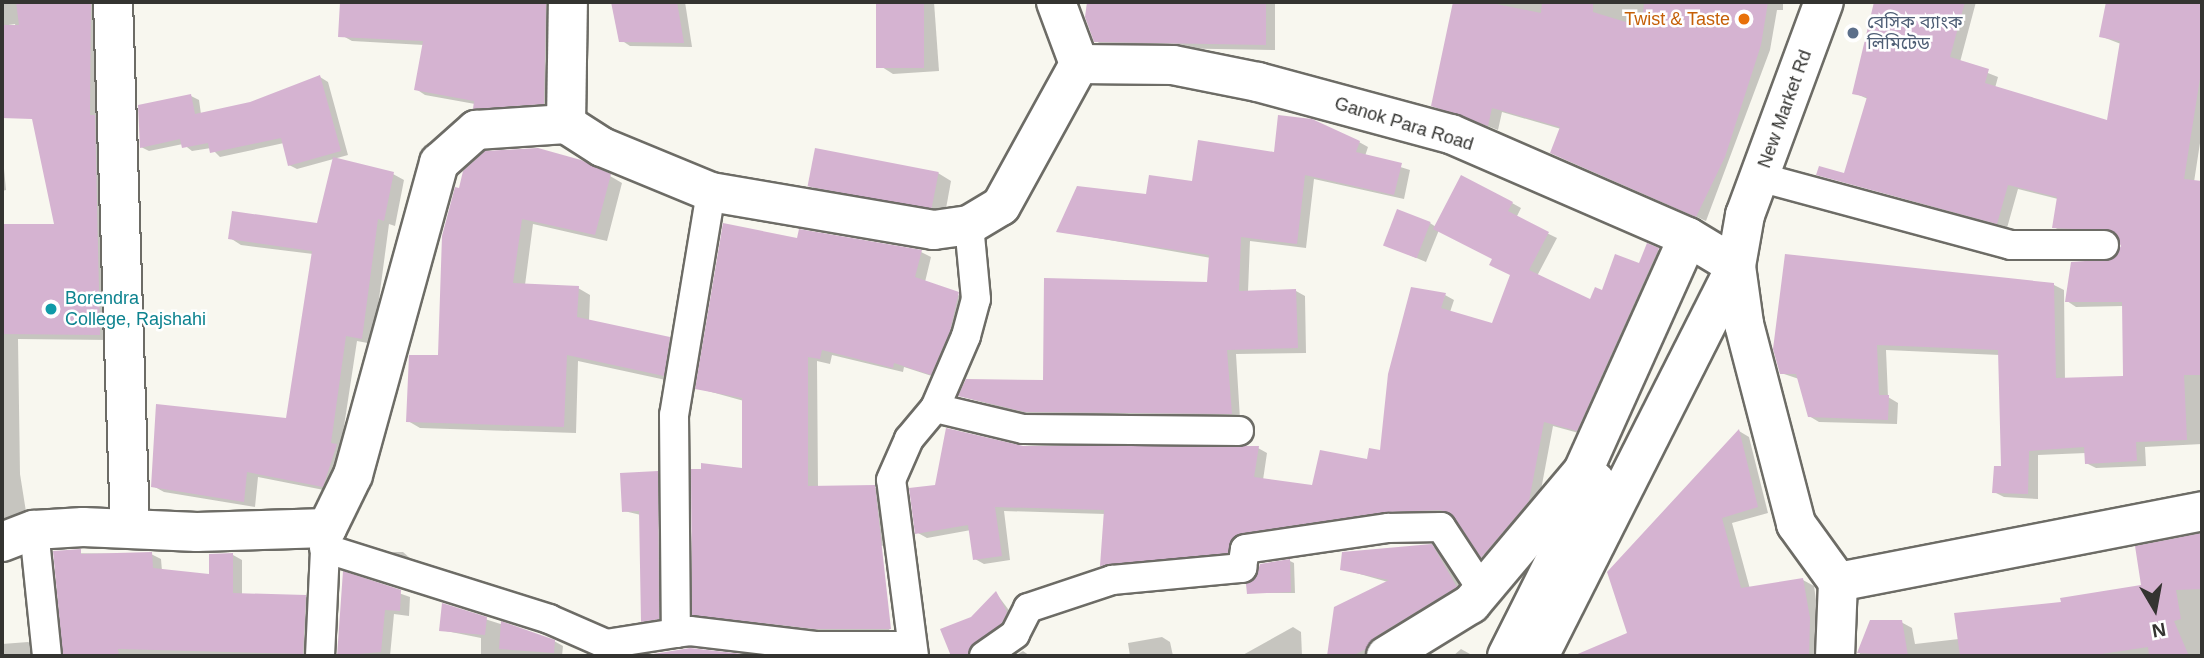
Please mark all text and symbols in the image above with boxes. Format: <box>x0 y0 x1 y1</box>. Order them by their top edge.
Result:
place label: Twist & Taste <box>1624 8 1730 30</box>
marker: Twist & Taste <box>1736 11 1752 27</box>
place label: বেসিক ব্যাংক লিমিটেড <box>1867 12 1963 54</box>
marker: বেসিক ব্যাংক লিমিটেড <box>1845 25 1861 41</box>
street label: New Market Rd <box>1754 47 1816 171</box>
street label: Ganok Para Road <box>1332 93 1476 155</box>
place label: Borendra College, Rajshahi <box>65 288 206 330</box>
marker: Borendra College, Rajshahi <box>43 301 59 317</box>
north arrow <box>2120 574 2190 644</box>
text: N <box>2150 619 2167 642</box>

